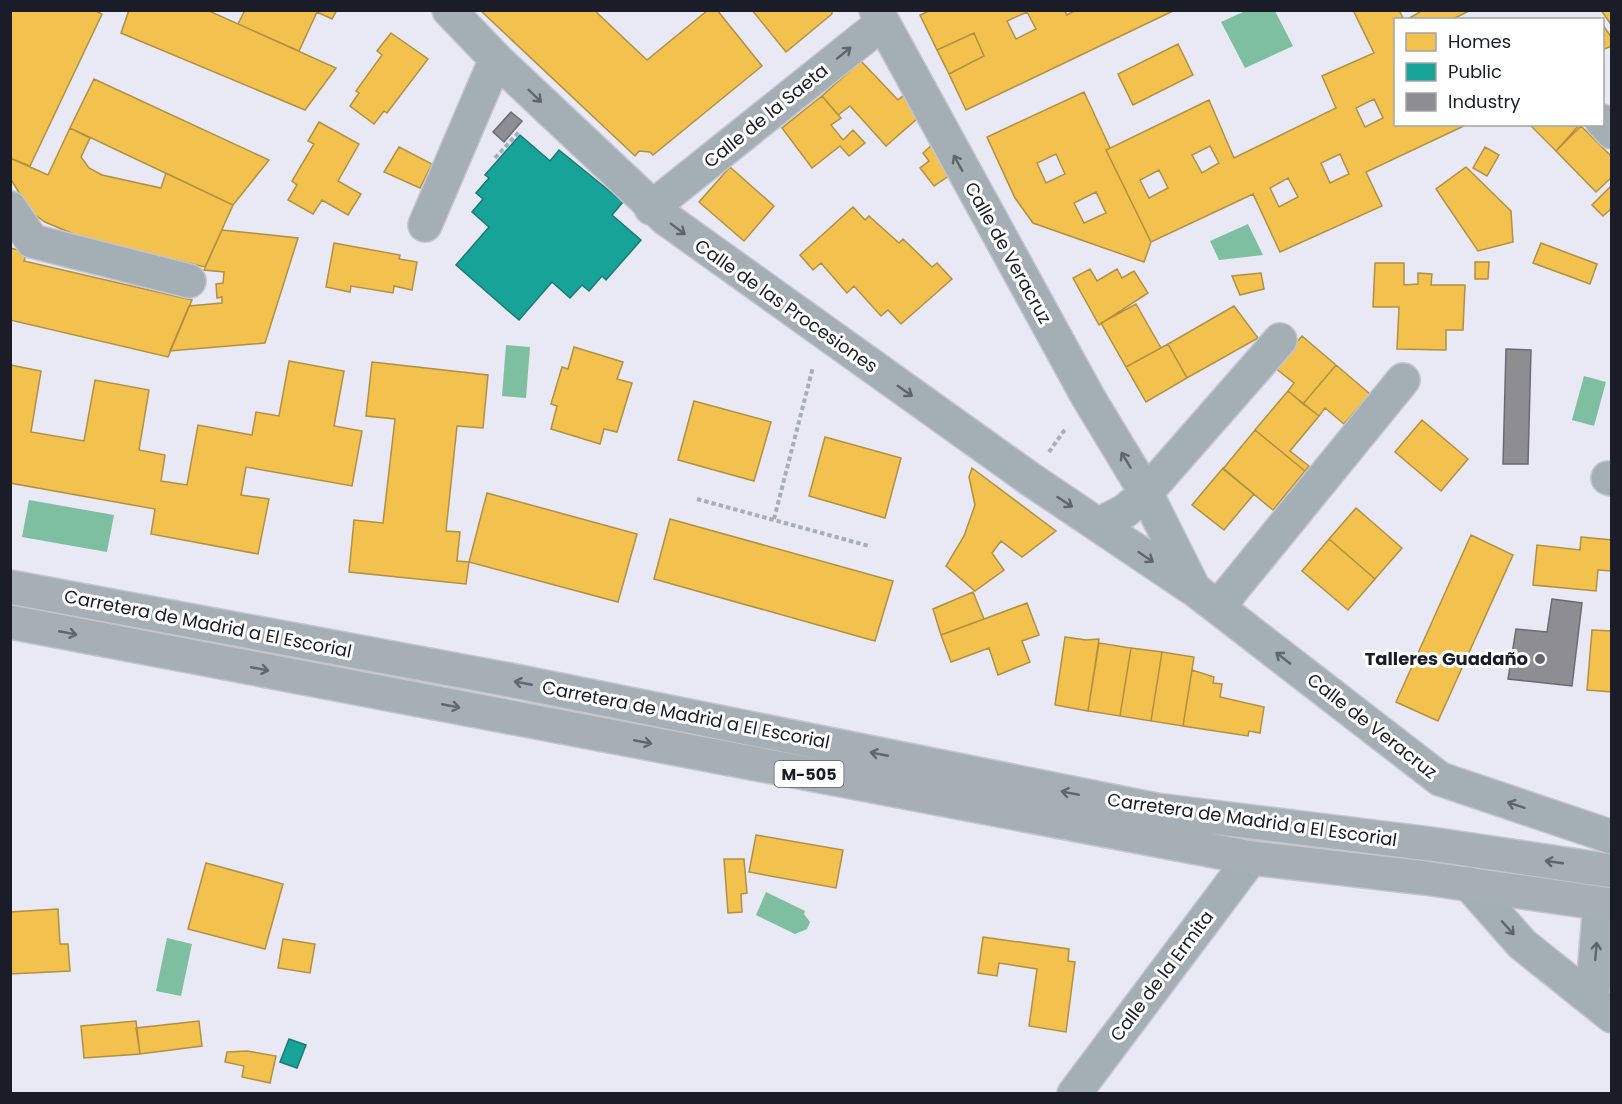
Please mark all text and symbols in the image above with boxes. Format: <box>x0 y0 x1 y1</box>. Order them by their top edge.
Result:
legend <box>1394 18 1604 126</box>
text: Homes <box>1448 29 1511 54</box>
one-way arrow <box>836 46 852 59</box>
street label: Calle de la Saeta <box>698 58 833 173</box>
text: Public <box>1448 59 1502 84</box>
one-way arrow <box>527 89 542 104</box>
text: Industry <box>1448 89 1520 114</box>
one-way arrow <box>952 155 964 172</box>
street label: Calle de Veracruz <box>959 177 1058 328</box>
one-way arrow <box>669 222 685 235</box>
street label: Calle de las Procesiones <box>690 233 883 378</box>
one-way arrow <box>896 385 912 397</box>
one-way arrow <box>1120 452 1132 469</box>
one-way arrow <box>1056 496 1073 508</box>
one-way arrow <box>1138 550 1155 563</box>
street label: Carretera de Madrid a El Escorial <box>62 583 354 664</box>
one-way arrow <box>58 628 77 639</box>
place label: Talleres Guadaño <box>1365 646 1528 671</box>
one-way arrow <box>1276 651 1292 664</box>
marker: Talleres Guadaño <box>1533 652 1547 666</box>
one-way arrow <box>249 664 269 675</box>
street label: Calle de Veracruz <box>1302 667 1442 784</box>
street label: Carretera de Madrid a El Escorial <box>540 674 832 755</box>
one-way arrow <box>513 677 533 688</box>
one-way arrow <box>441 701 460 712</box>
one-way arrow <box>632 737 652 748</box>
one-way arrow <box>869 748 889 759</box>
road number: M-505 <box>774 761 844 787</box>
one-way arrow <box>1060 787 1080 798</box>
street label: Carretera de Madrid a El Escorial <box>1106 787 1399 852</box>
one-way arrow <box>1508 798 1526 809</box>
one-way arrow <box>1544 857 1564 868</box>
street label: Calle de la Ermita <box>1104 905 1219 1046</box>
one-way arrow <box>1501 920 1515 935</box>
one-way arrow <box>1591 942 1602 962</box>

